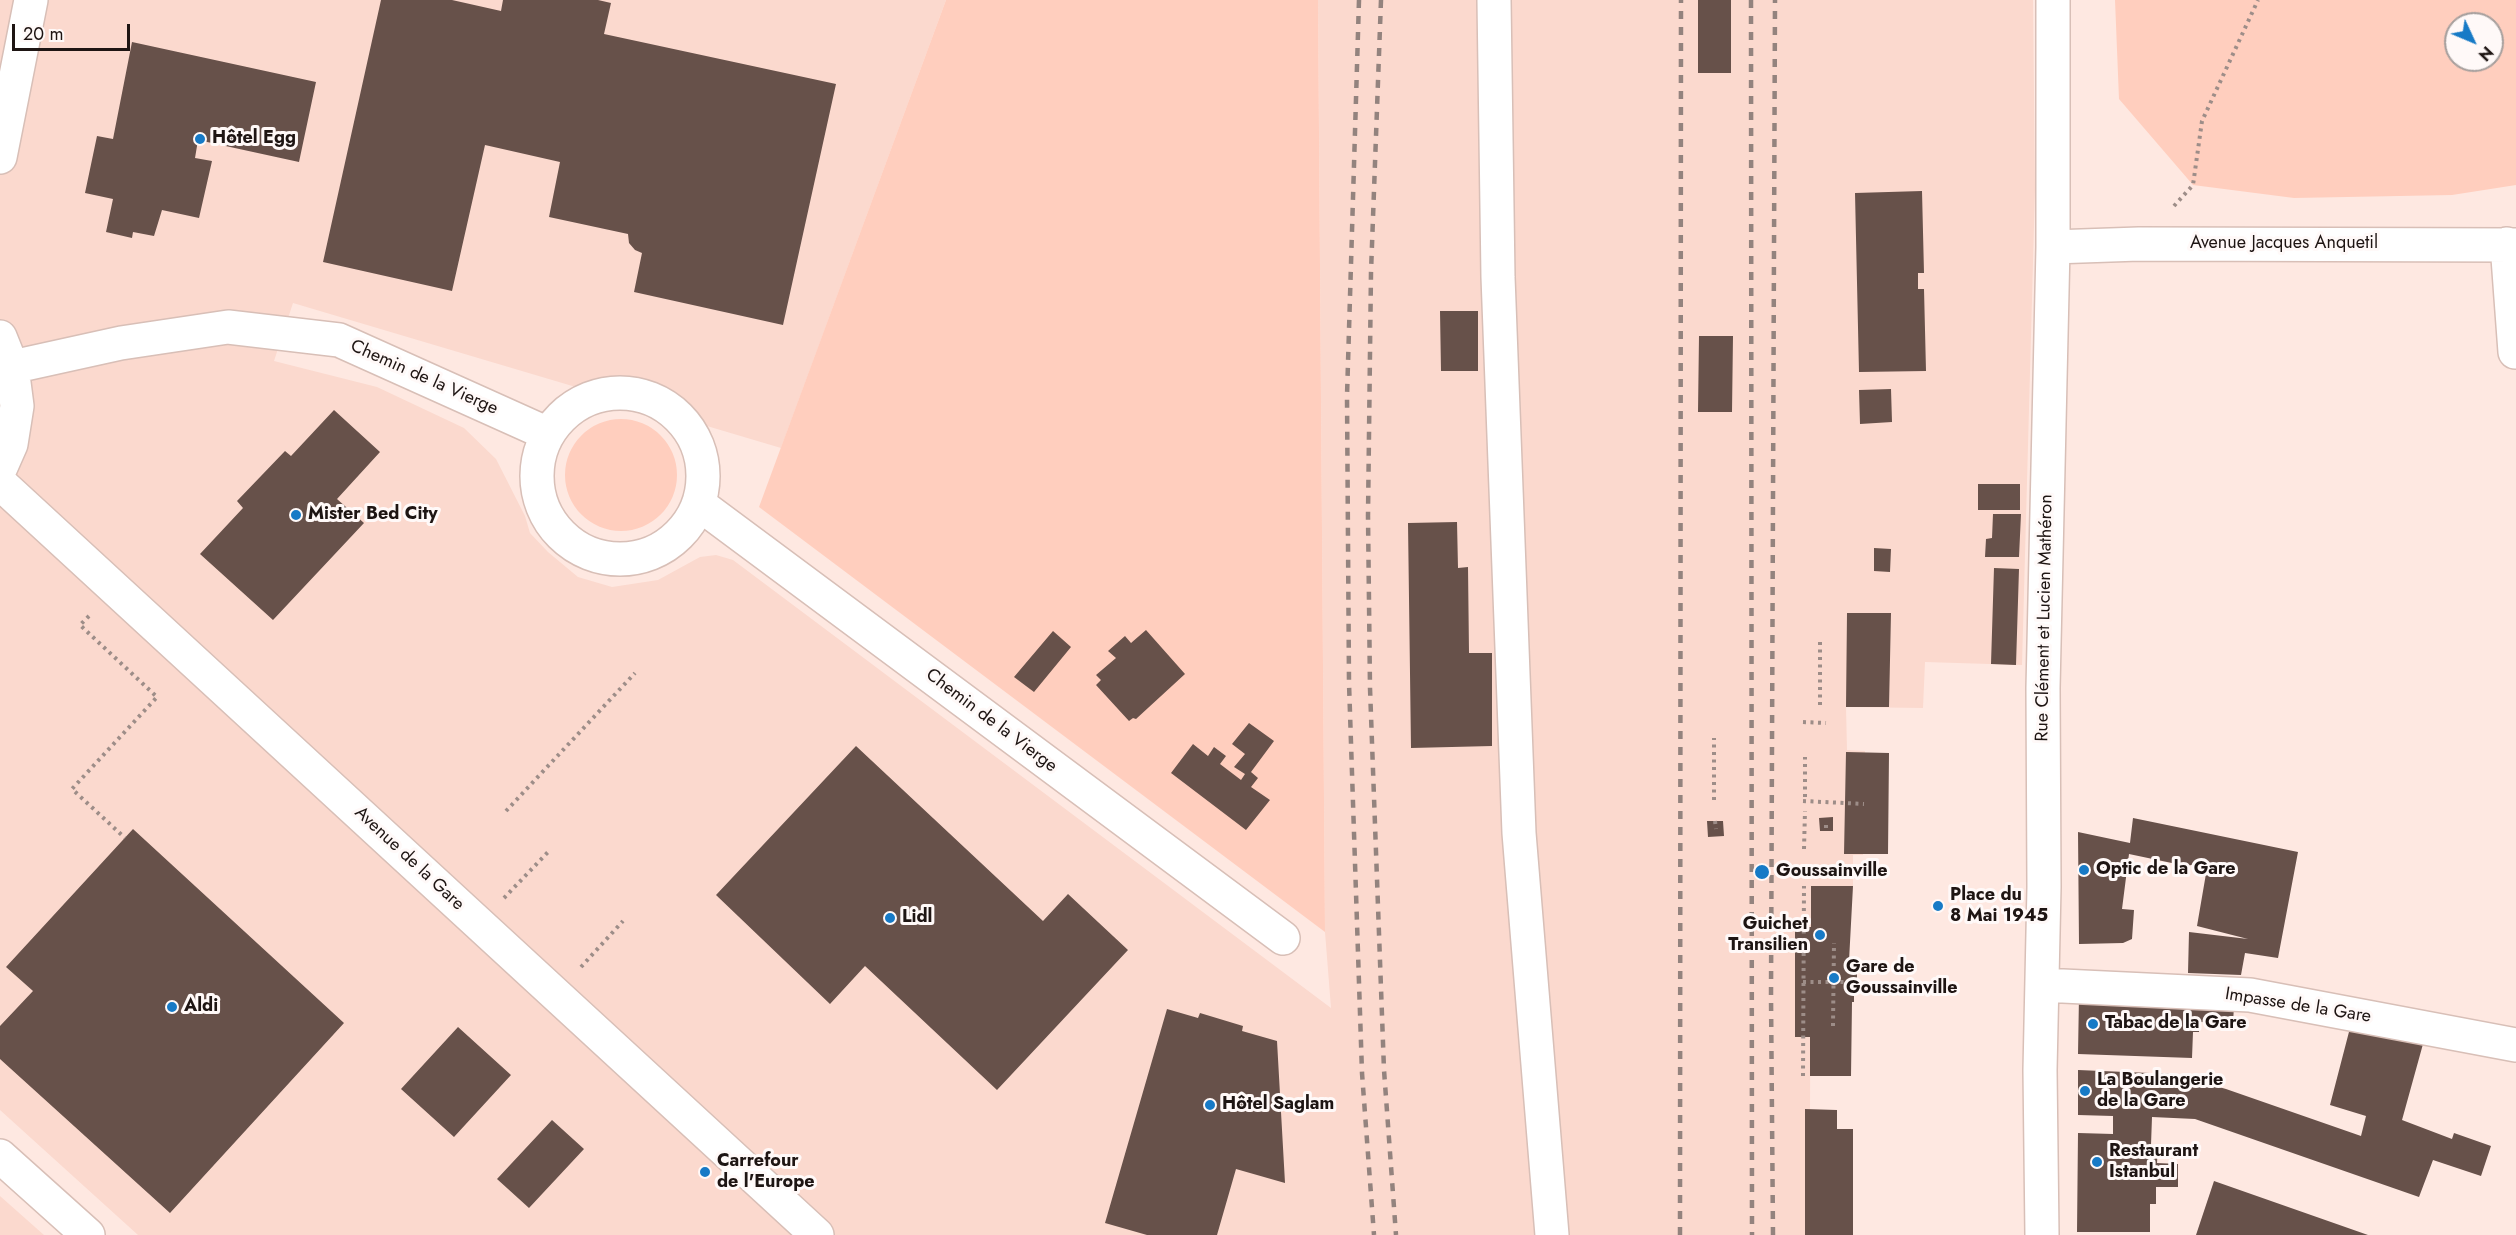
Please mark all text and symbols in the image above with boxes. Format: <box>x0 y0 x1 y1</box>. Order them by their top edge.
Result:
scale bar <box>15 12 134 50</box>
north arrow <box>2444 12 2504 72</box>
text: 20 m <box>23 21 63 47</box>
text: N <box>2473 41 2499 66</box>
place label: Hôtel Egg <box>212 128 296 150</box>
marker: Hôtel Egg <box>193 132 207 146</box>
street label: Avenue Jacques Anquetil <box>2190 233 2378 255</box>
street label: Chemin de la Vierge <box>347 336 501 420</box>
street label: Rue Clément et Lucien Mathéron <box>2032 494 2058 742</box>
place label: Mister Bed City <box>308 504 438 526</box>
marker: Mister Bed City <box>289 508 303 522</box>
street label: Chemin de la Vierge <box>921 665 1061 777</box>
street label: Avenue de la Gare <box>350 803 468 915</box>
place label: Optic de la Gare <box>2096 859 2235 881</box>
place label: Goussainville <box>1776 861 1887 883</box>
marker: Goussainville <box>1753 863 1771 881</box>
marker: Optic de la Gare <box>2077 863 2091 877</box>
place label: Place du 8 Mai 1945 <box>1950 885 2048 928</box>
marker: Place du 8 Mai 1945 <box>1931 899 1945 913</box>
place label: Lidl <box>902 907 932 929</box>
marker: Lidl <box>883 911 897 925</box>
place label: Guichet Transilien <box>1728 914 1808 956</box>
marker: Guichet Transilien <box>1813 928 1827 942</box>
place label: Gare de Goussainville <box>1846 957 1957 1000</box>
marker: Gare de Goussainville <box>1827 971 1841 985</box>
street label: Impasse de la Gare <box>2223 984 2373 1028</box>
place label: Aldi <box>184 996 218 1018</box>
marker: Aldi <box>165 1000 179 1014</box>
place label: Tabac de la Gare <box>2105 1013 2247 1035</box>
marker: Tabac de la Gare <box>2086 1017 2100 1031</box>
place label: La Boulangerie de la Gare <box>2097 1070 2223 1112</box>
marker: La Boulangerie de la Gare <box>2078 1084 2092 1098</box>
place label: Hôtel Saglam <box>1222 1094 1334 1116</box>
marker: Hôtel Saglam <box>1203 1098 1217 1112</box>
place label: Restaurant Istanbul <box>2109 1141 2198 1184</box>
place label: Carrefour de l'Europe <box>717 1151 815 1194</box>
marker: Restaurant Istanbul <box>2090 1155 2104 1169</box>
marker: Carrefour de l'Europe <box>698 1165 712 1179</box>

